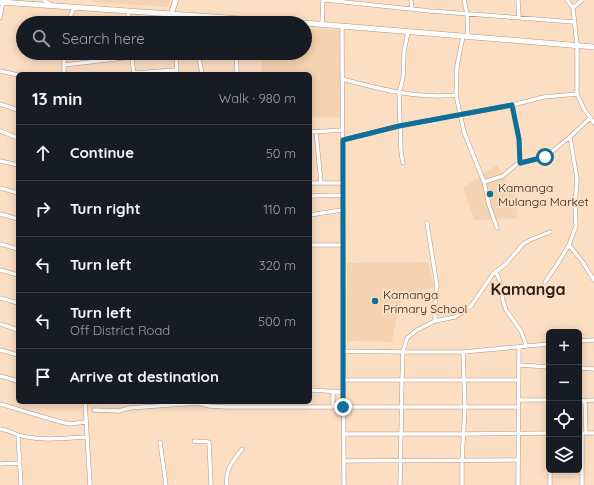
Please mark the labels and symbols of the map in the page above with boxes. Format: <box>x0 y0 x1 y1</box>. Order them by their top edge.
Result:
route start <box>536 148 554 166</box>
place label: Kamanga Mulanga Market <box>498 180 589 209</box>
marker: Kamanga Mulanga Market <box>485 189 495 199</box>
district label: Kamanga <box>490 279 566 299</box>
place label: Kamanga Primary School <box>383 287 467 316</box>
marker: Kamanga Primary School <box>370 296 380 306</box>
route end <box>334 398 352 416</box>

